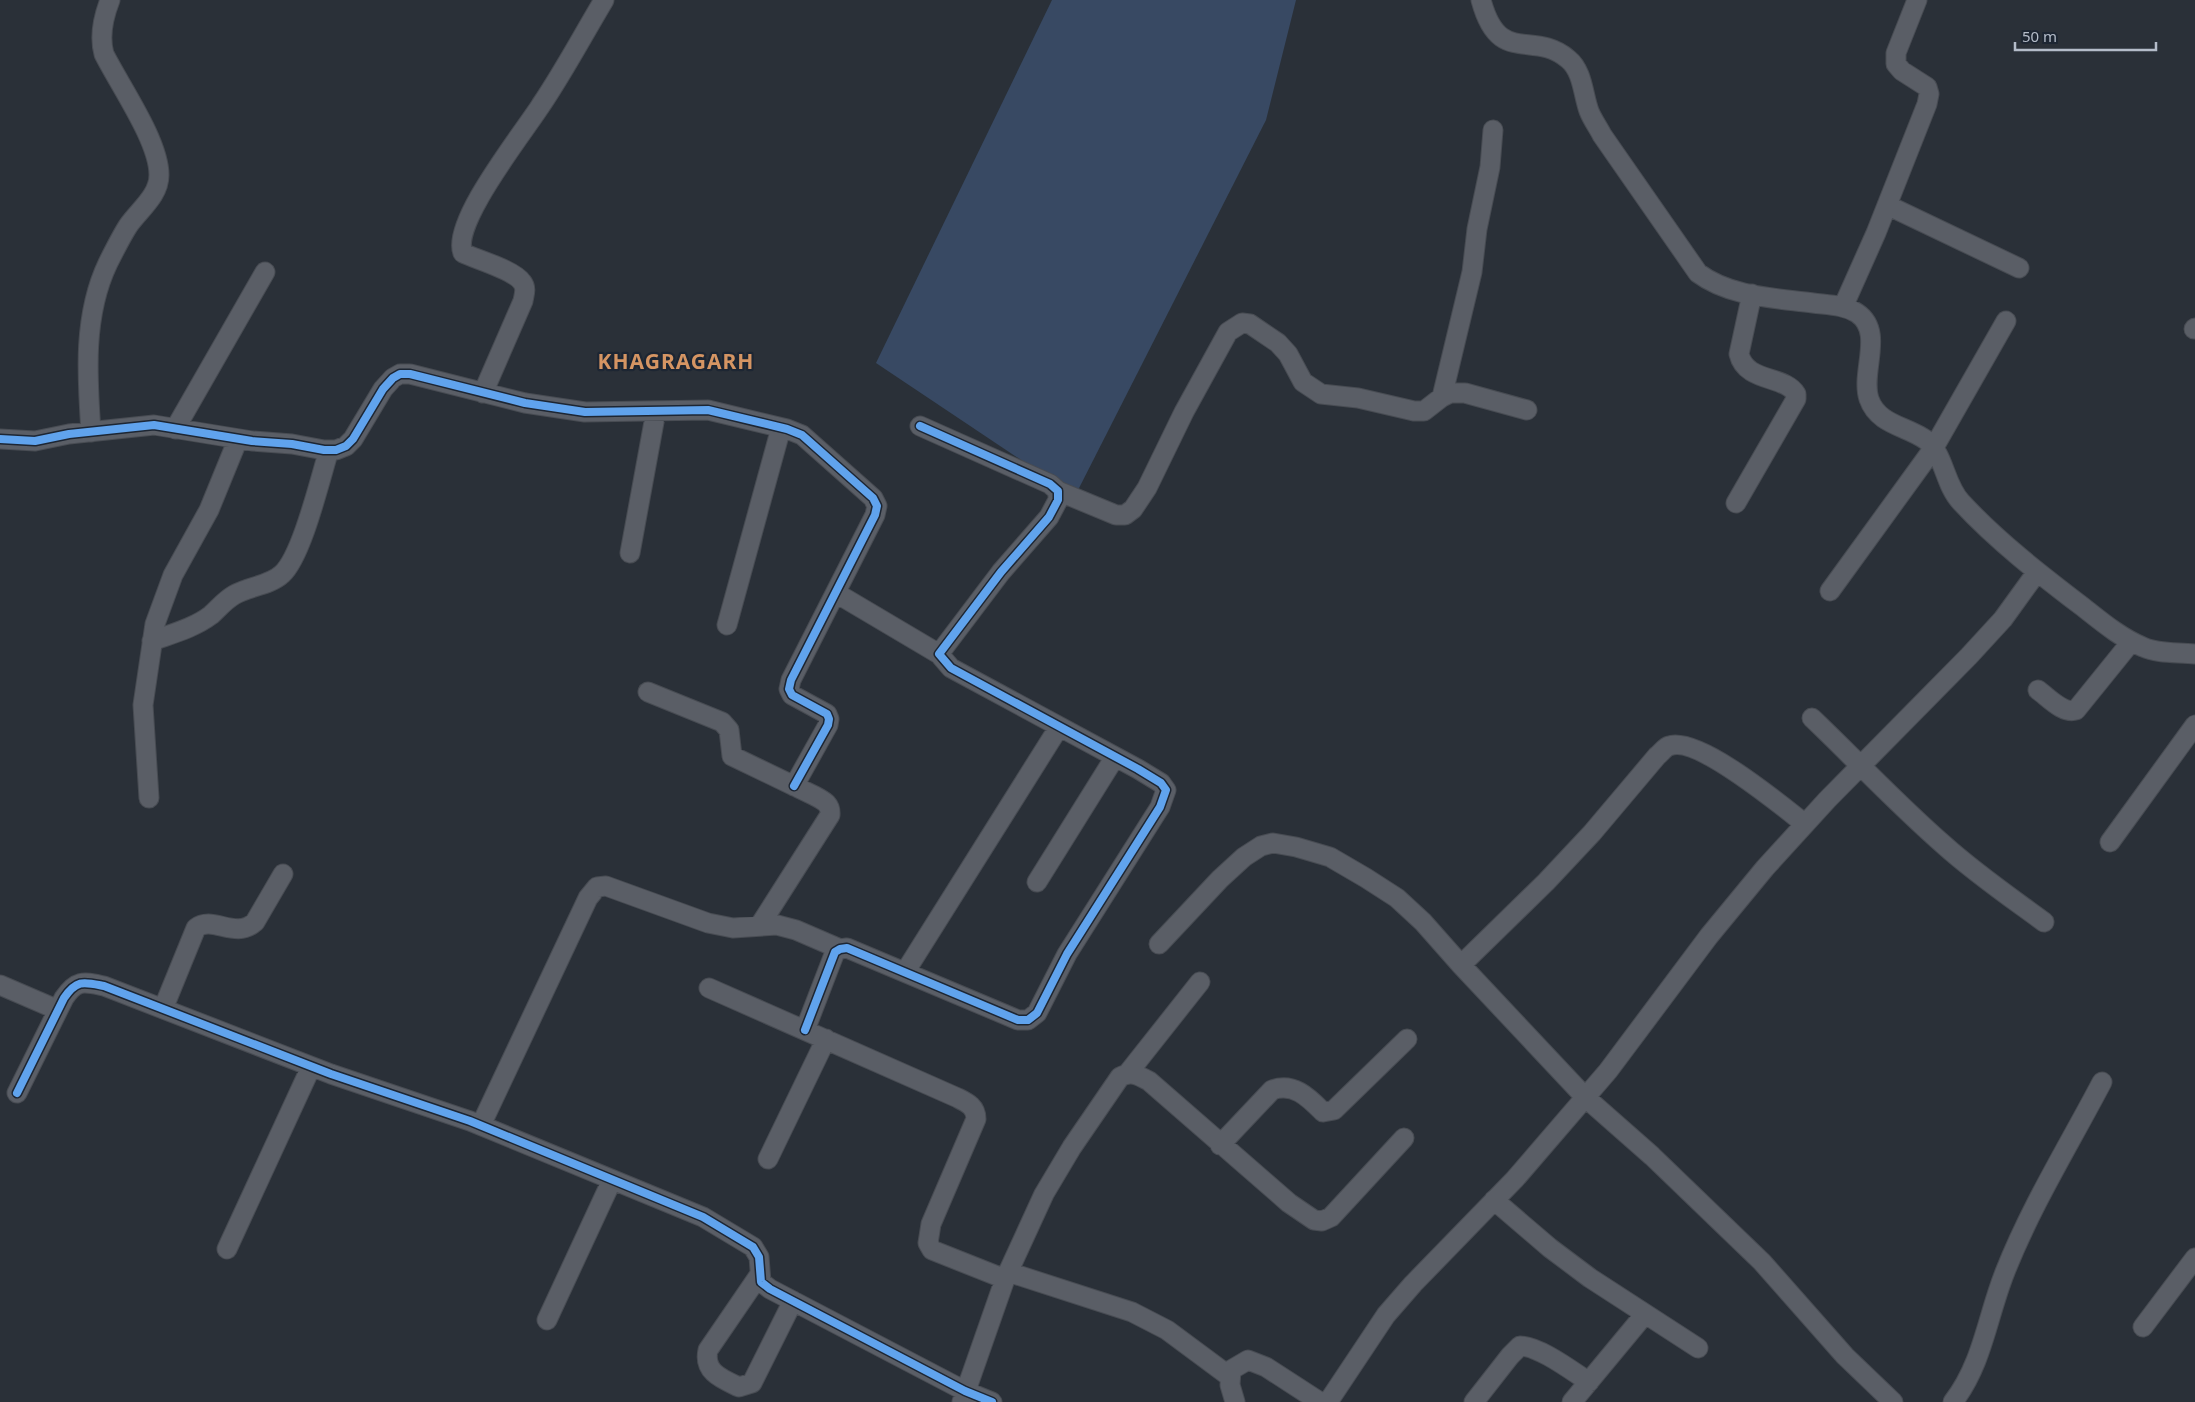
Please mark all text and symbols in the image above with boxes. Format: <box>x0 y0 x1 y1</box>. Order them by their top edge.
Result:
scale bar <box>2015 20 2156 52</box>
text: 50 m <box>2022 26 2057 46</box>
district label: KHAGRAGARH <box>598 347 754 375</box>

